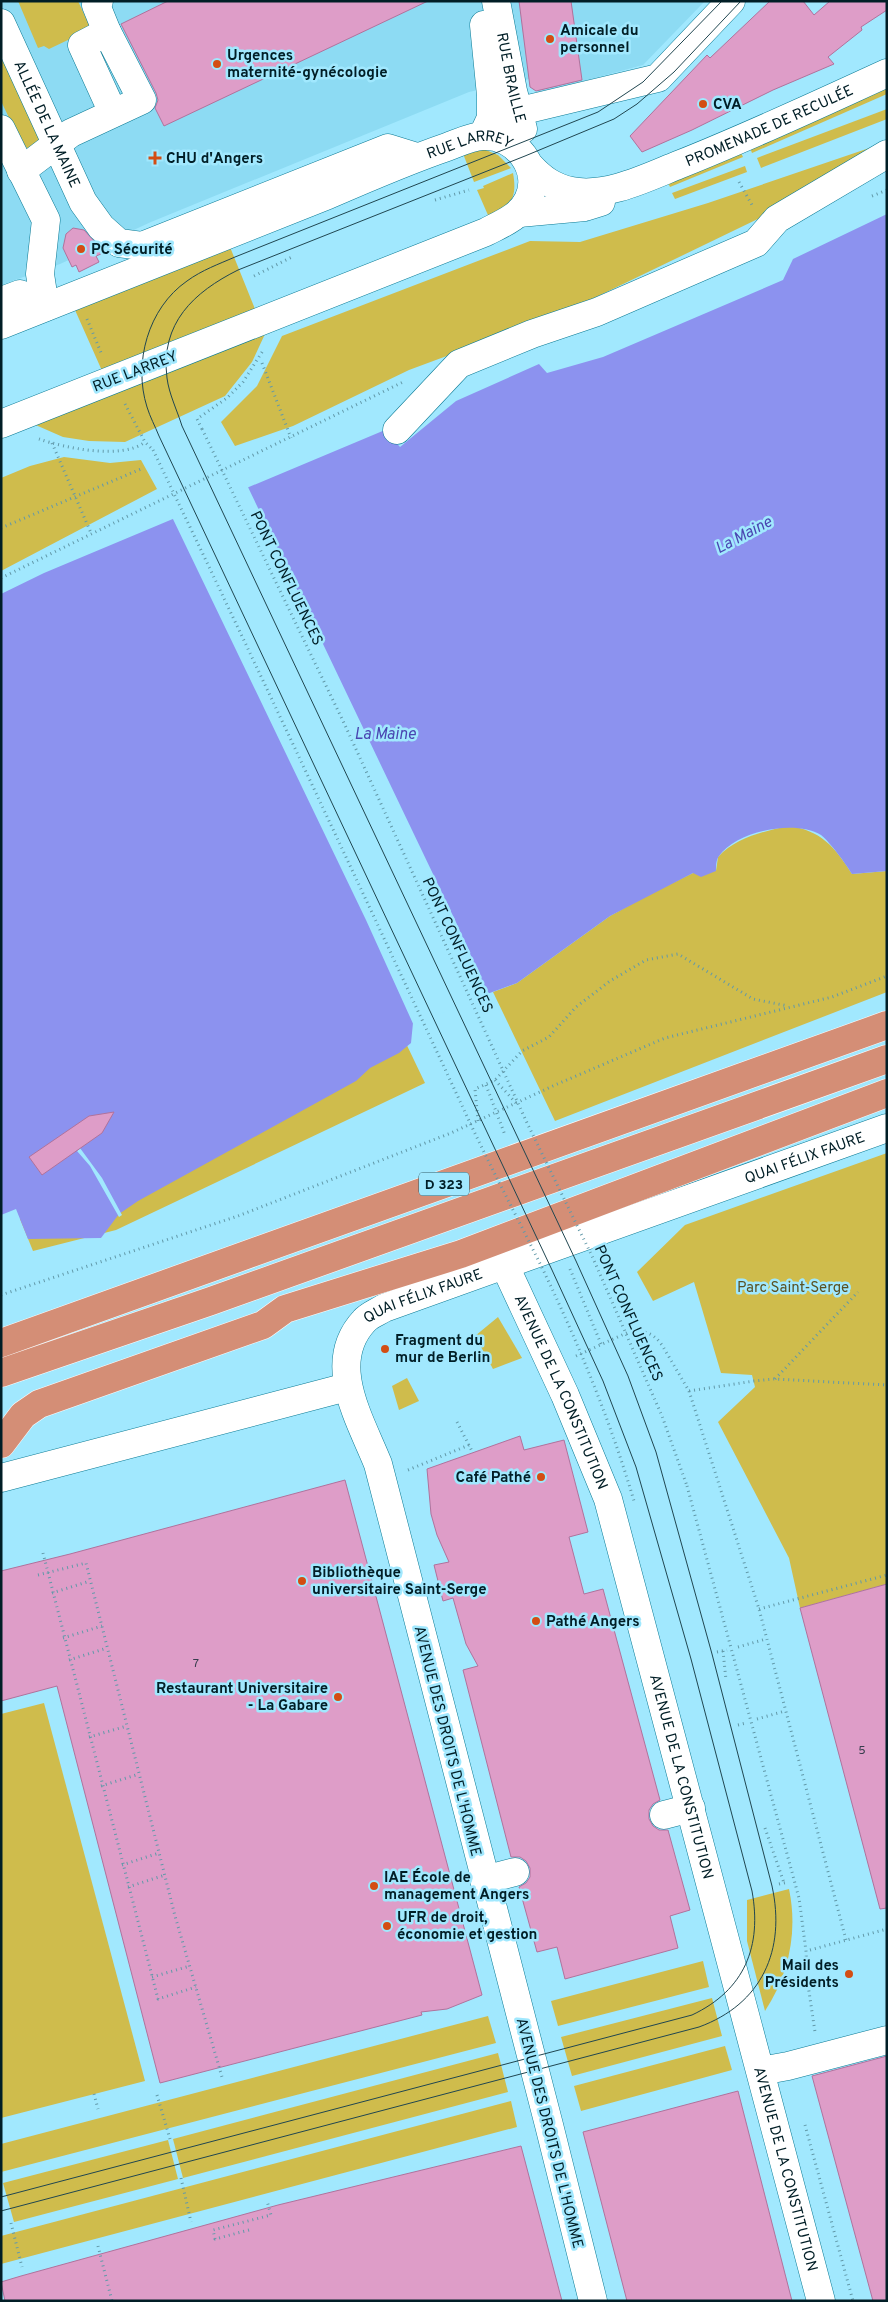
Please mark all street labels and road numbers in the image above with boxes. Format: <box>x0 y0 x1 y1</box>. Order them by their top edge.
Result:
street label: RUE BRAILLE <box>491 31 529 125</box>
street label: ALLÉE DE LA MAINE <box>8 58 83 191</box>
street label: PROMENADE DE RECULÉE <box>683 82 857 172</box>
street label: RUE LARREY <box>424 128 516 164</box>
street label: RUE LARREY <box>90 347 181 397</box>
street label: PONT CONFLUENCES <box>245 508 326 649</box>
street label: PONT CONFLUENCES <box>417 875 496 1016</box>
street label: QUAI FÉLIX FAURE <box>742 1129 868 1189</box>
road number: D 323 <box>419 1172 469 1196</box>
street label: PONT CONFLUENCES <box>589 1242 666 1385</box>
street label: QUAI FÉLIX FAURE <box>360 1266 485 1329</box>
street label: AVENUE DE LA CONSTITUTION <box>509 1292 611 1493</box>
street label: AVENUE DES DROITS DE L'HOMME <box>409 1624 484 1859</box>
street label: AVENUE DE LA CONSTITUTION <box>644 1672 717 1881</box>
street label: AVENUE DES DROITS DE L'HOMME <box>511 2016 586 2251</box>
street label: AVENUE DE LA CONSTITUTION <box>748 2065 821 2274</box>

